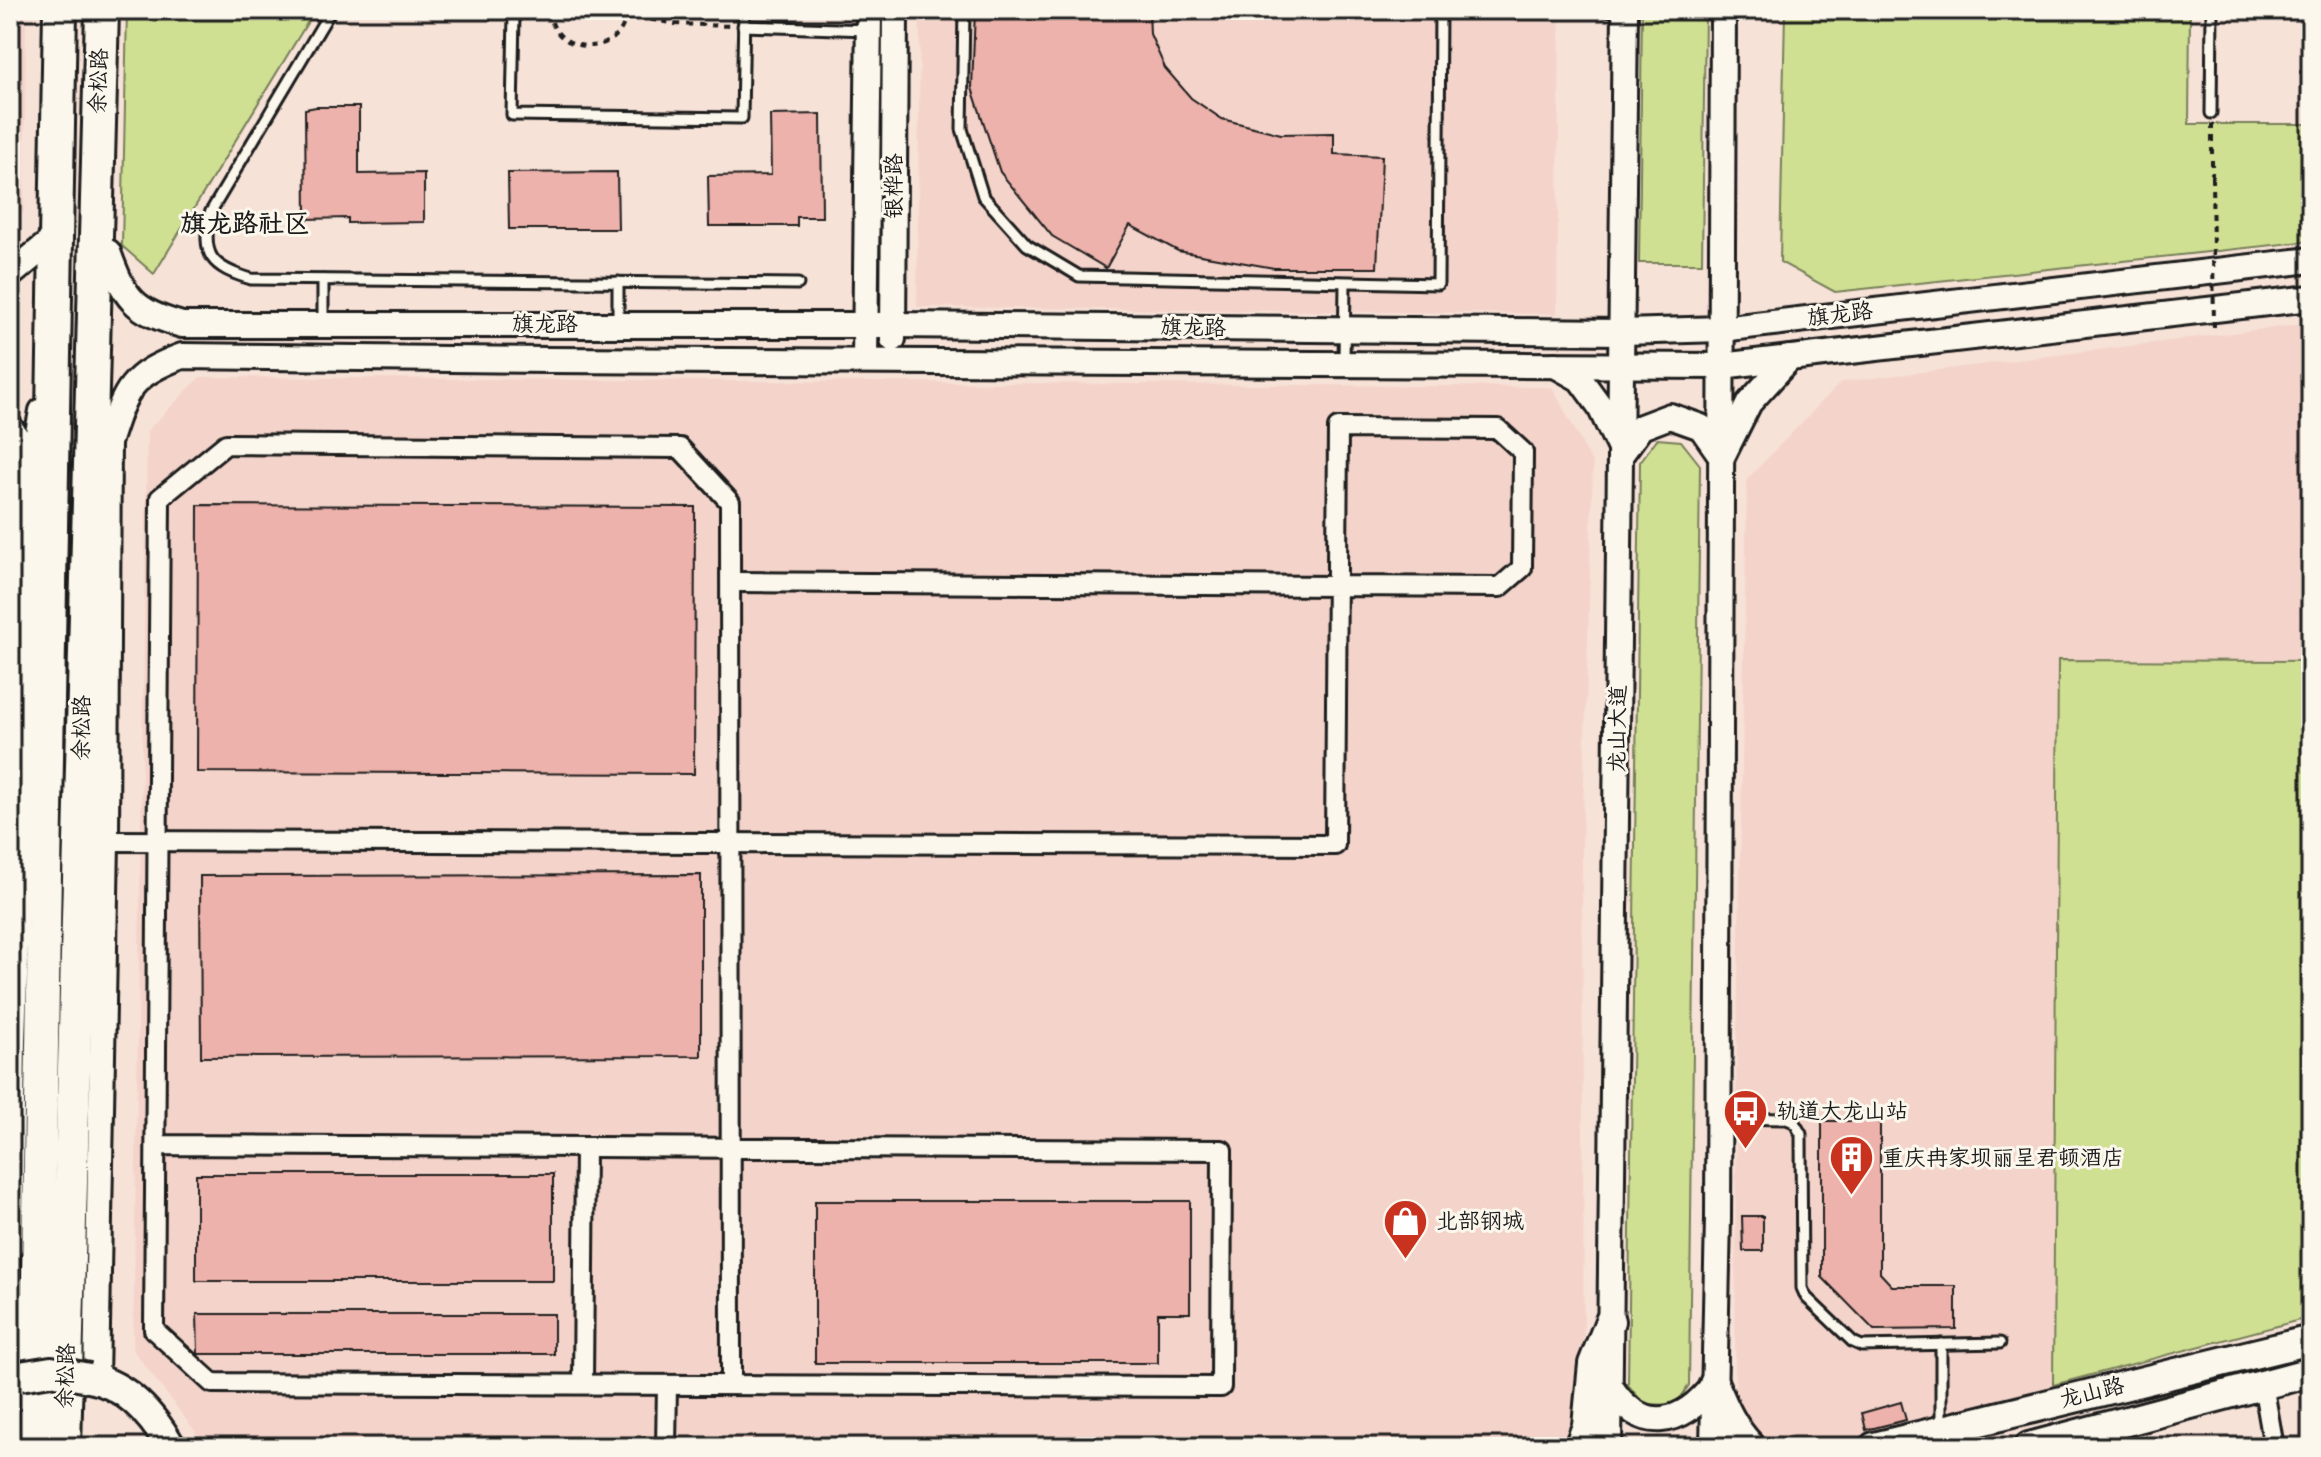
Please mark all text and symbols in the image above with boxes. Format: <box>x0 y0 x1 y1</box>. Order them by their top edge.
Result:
street label: 余松路 <box>84 48 114 114</box>
street label: 银桦路 <box>881 153 908 219</box>
district label: 旗龙路社区 <box>180 209 310 240</box>
street label: 旗龙路 <box>1806 298 1874 332</box>
street label: 旗龙路 <box>512 311 578 338</box>
street label: 旗龙路 <box>1160 314 1226 342</box>
street label: 龙山大道 <box>1604 685 1632 773</box>
street label: 余松路 <box>68 695 96 761</box>
bus stop icon: 轨道大龙山站 <box>1721 1087 1769 1150</box>
place label: 轨道大龙山站 <box>1776 1098 1908 1125</box>
building icon: 重庆冉家坝丽呈君顿酒店 <box>1827 1134 1875 1197</box>
place label: 重庆冉家坝丽呈君顿酒店 <box>1882 1145 2124 1172</box>
shop icon: 北部钢城 <box>1381 1197 1429 1260</box>
place label: 北部钢城 <box>1436 1208 1524 1235</box>
street label: 余松路 <box>51 1343 81 1409</box>
street label: 龙山路 <box>2057 1372 2127 1414</box>

